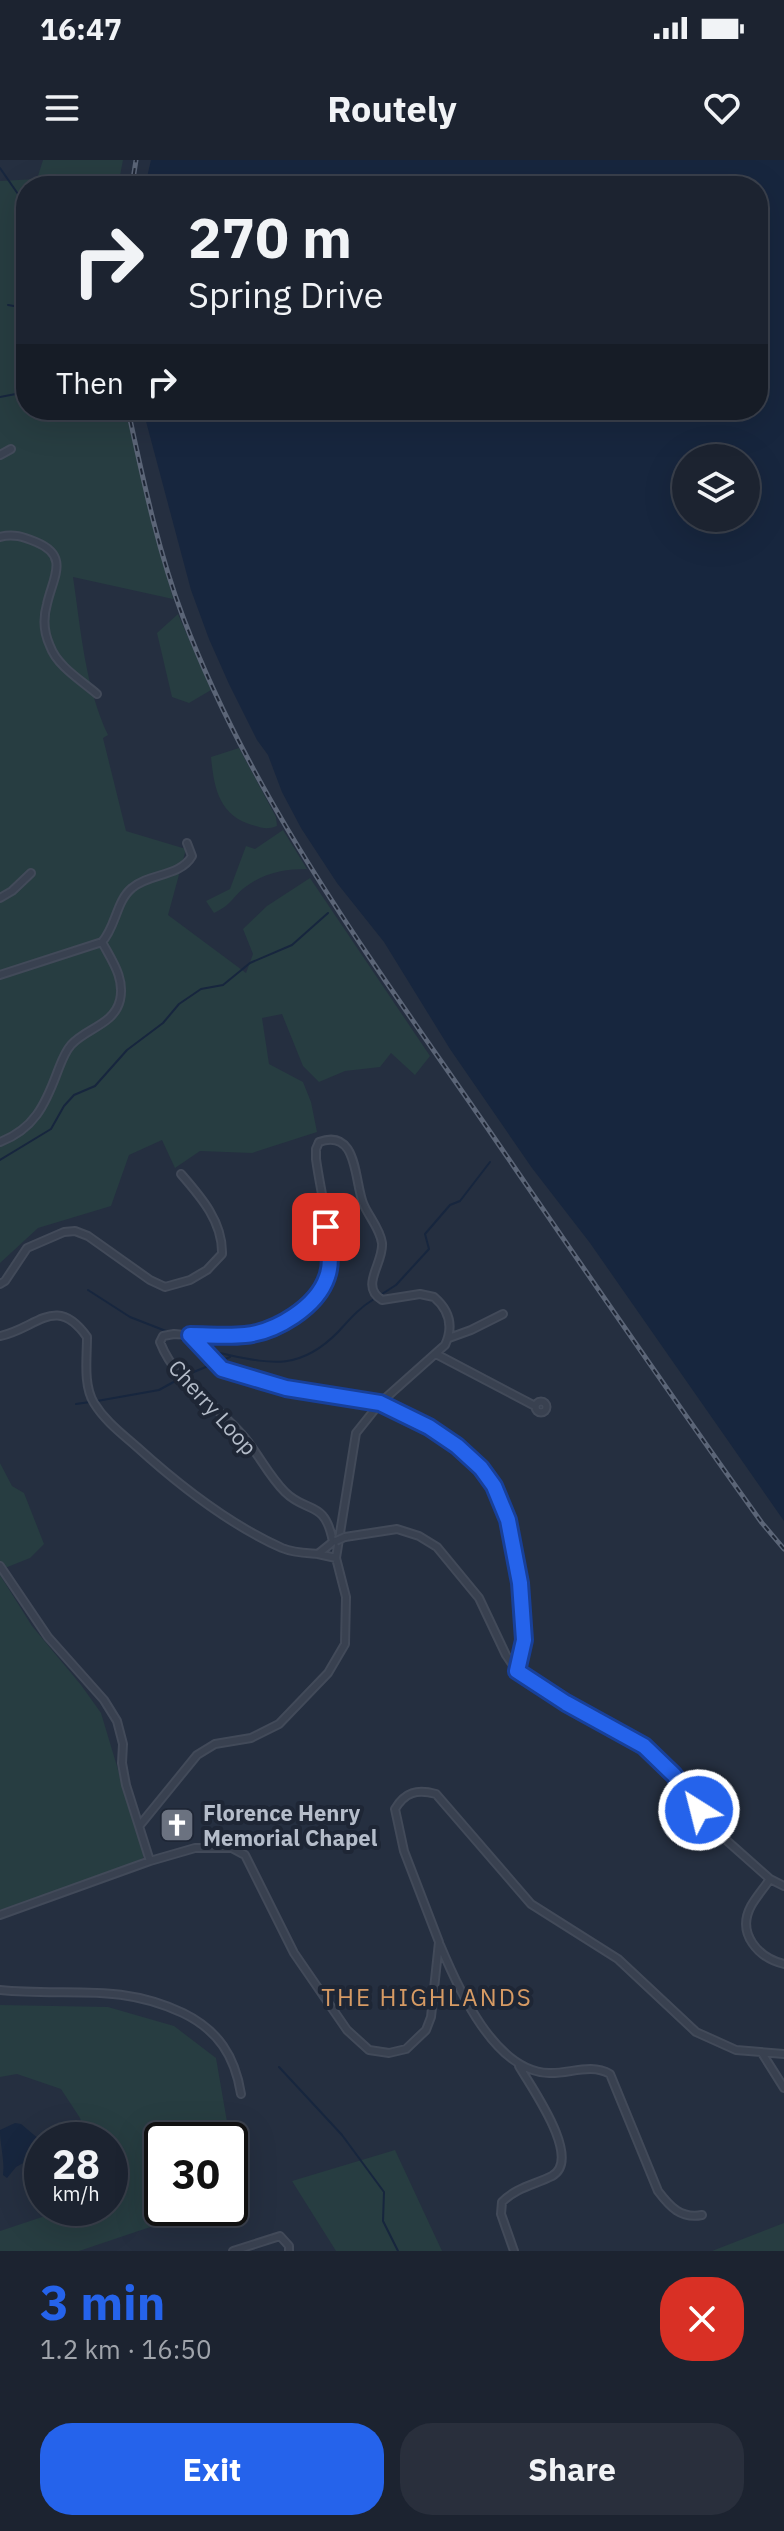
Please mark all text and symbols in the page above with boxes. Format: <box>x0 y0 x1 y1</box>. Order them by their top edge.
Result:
text: 16:47 <box>40 9 122 48</box>
text: Routely <box>327 85 457 132</box>
icon: menu <box>40 86 84 130</box>
icon: heart <box>700 86 744 130</box>
text: 270 m <box>188 201 352 273</box>
icon: right <box>56 208 160 312</box>
text: Spring Drive <box>188 271 384 318</box>
icon: right <box>140 360 184 404</box>
text: Then <box>56 363 124 402</box>
map controls <box>672 444 760 532</box>
button: layers <box>672 444 760 532</box>
pin <box>292 1193 360 1261</box>
icon: arrive <box>304 1205 348 1249</box>
street label: Cherry Loop <box>162 1353 264 1461</box>
position arrow <box>657 1768 741 1852</box>
place label: Florence Henry Memorial Chapel <box>203 1798 378 1852</box>
church icon: Florence Henry Memorial Chapel <box>158 1806 196 1844</box>
district label: THE HIGHLANDS <box>321 1981 533 2013</box>
speed limit sign: 30 <box>144 2122 248 2226</box>
text: 28 <box>52 2138 100 2190</box>
text: km/h <box>52 2180 100 2207</box>
text: 3 min <box>40 2271 165 2333</box>
button: close <box>660 2277 744 2361</box>
text: 1.2 km · 16:50 <box>40 2332 212 2366</box>
button: Exit <box>40 2423 384 2515</box>
button: Share <box>400 2423 744 2515</box>

